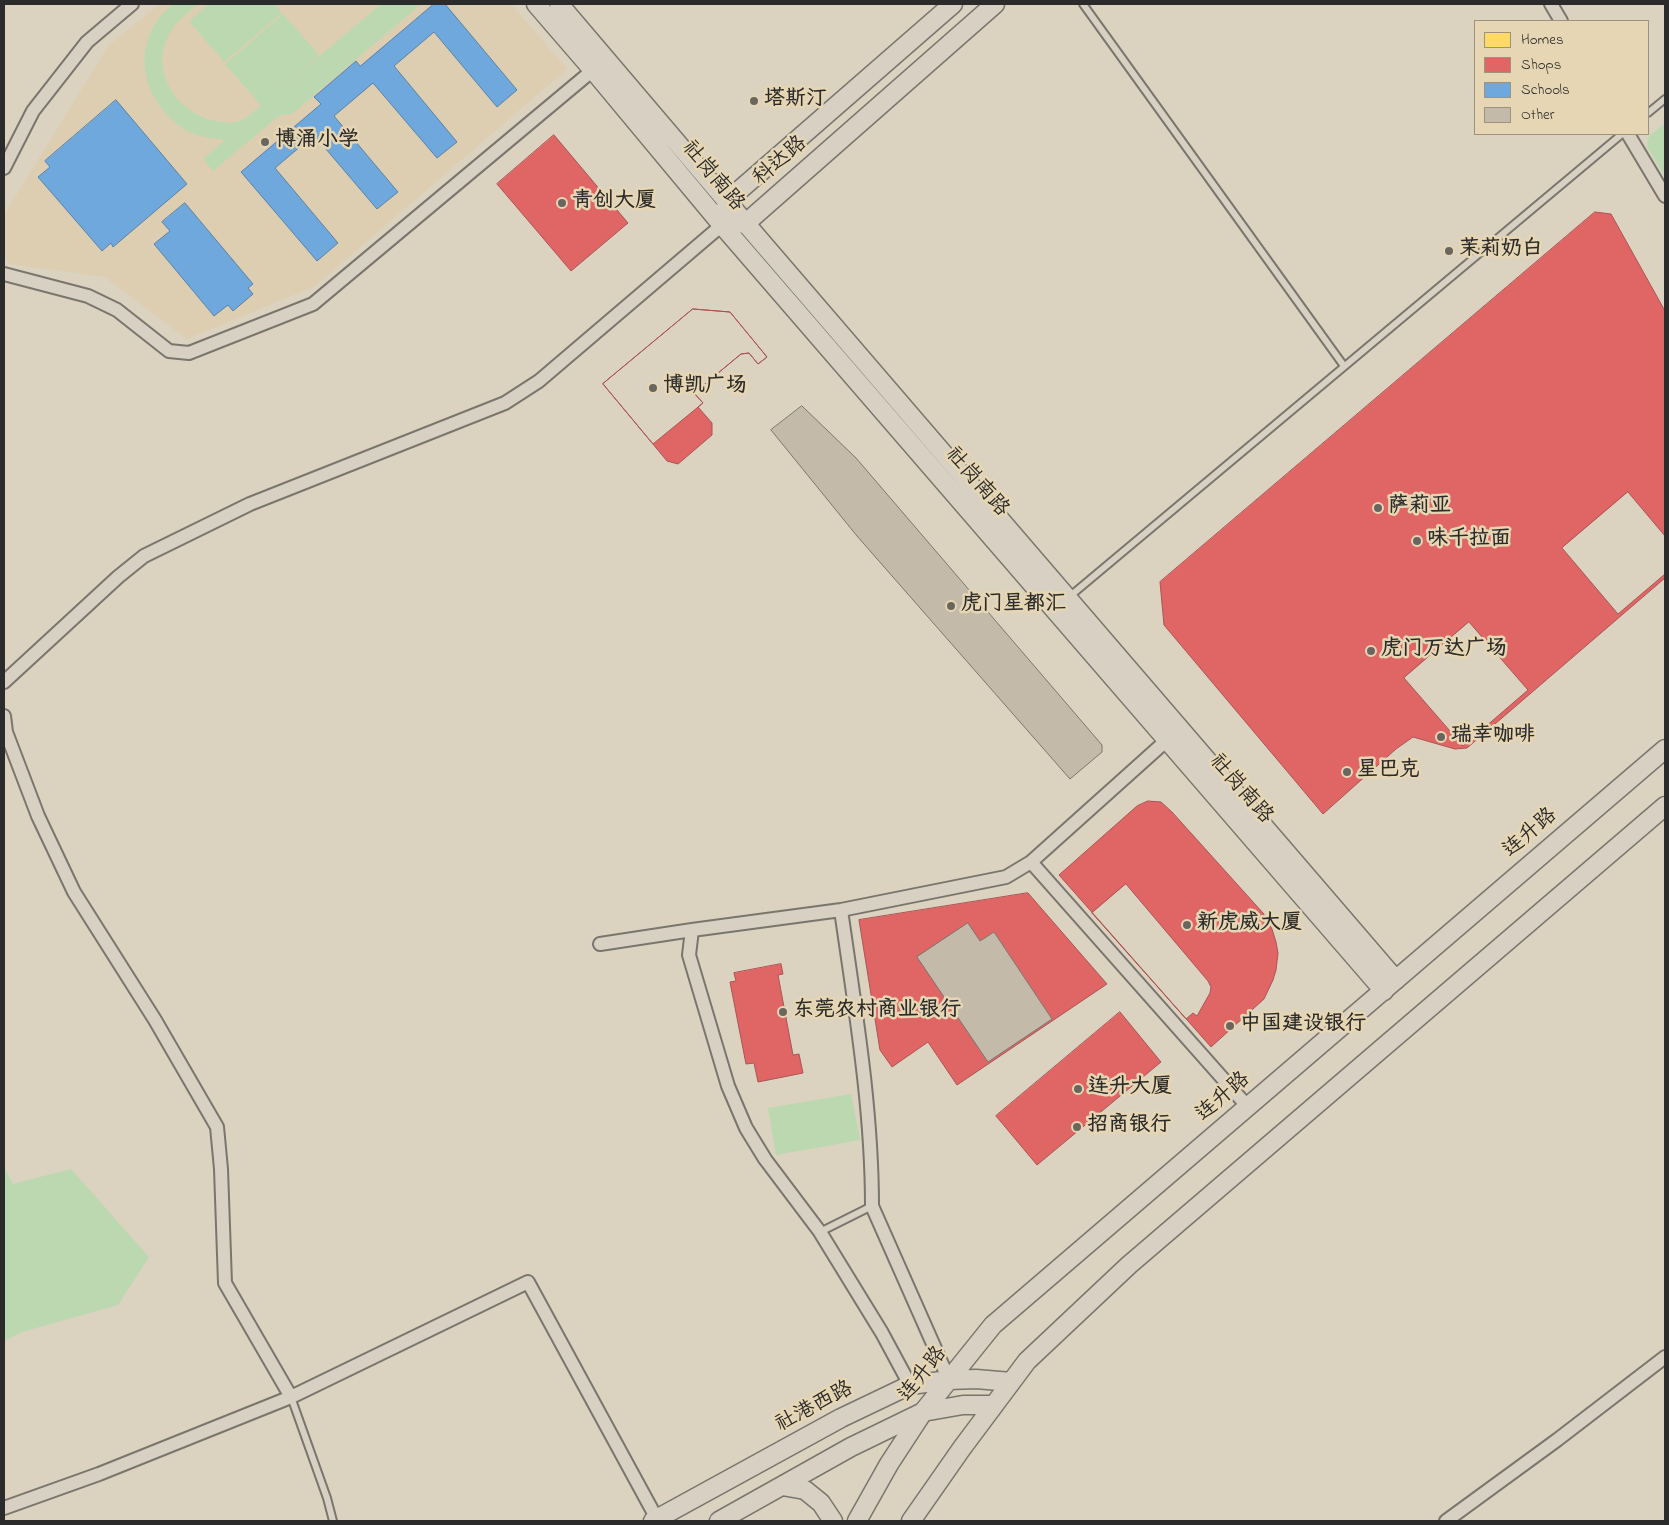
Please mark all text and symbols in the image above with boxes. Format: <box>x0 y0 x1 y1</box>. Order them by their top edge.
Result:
legend <box>1474 20 1649 135</box>
text: Homes <box>1521 29 1564 51</box>
text: Shops <box>1521 54 1561 76</box>
text: Schools <box>1521 79 1570 101</box>
place label: 塔斯汀 <box>764 88 827 114</box>
marker: 塔斯汀 <box>748 95 760 107</box>
text: Other <box>1521 104 1554 126</box>
place label: 博涌小学 <box>275 129 359 155</box>
street label: 科达路 <box>749 132 813 192</box>
marker: 博涌小学 <box>259 136 271 148</box>
street label: 社岗南路 <box>675 137 749 217</box>
place label: 青创大厦 <box>572 190 656 216</box>
marker: 青创大厦 <box>556 197 568 209</box>
place label: 茉莉奶白 <box>1459 238 1543 264</box>
marker: 茉莉奶白 <box>1443 245 1455 257</box>
place label: 博凯广场 <box>663 375 747 401</box>
marker: 博凯广场 <box>647 382 659 394</box>
street label: 社岗南路 <box>939 443 1013 523</box>
place label: 萨莉亚 <box>1388 495 1451 521</box>
marker: 萨莉亚 <box>1372 502 1384 514</box>
place label: 味千拉面 <box>1427 528 1511 554</box>
marker: 味千拉面 <box>1411 535 1423 547</box>
place label: 虎门星都汇 <box>961 593 1066 619</box>
marker: 虎门星都汇 <box>945 600 957 612</box>
place label: 虎门万达广场 <box>1381 638 1507 664</box>
marker: 虎门万达广场 <box>1365 645 1377 657</box>
place label: 瑞幸咖啡 <box>1451 724 1535 750</box>
marker: 瑞幸咖啡 <box>1435 731 1447 743</box>
street label: 社岗南路 <box>1203 750 1277 830</box>
place label: 星巴克 <box>1357 759 1420 785</box>
marker: 星巴克 <box>1341 766 1353 778</box>
street label: 连升路 <box>1499 804 1563 864</box>
place label: 新虎威大厦 <box>1197 912 1302 938</box>
marker: 新虎威大厦 <box>1181 919 1193 931</box>
place label: 东莞农村商业银行 <box>793 999 961 1025</box>
marker: 东莞农村商业银行 <box>777 1006 789 1018</box>
place label: 中国建设银行 <box>1240 1013 1366 1039</box>
marker: 中国建设银行 <box>1224 1020 1236 1032</box>
street label: 连升路 <box>1192 1068 1256 1128</box>
place label: 连升大厦 <box>1088 1076 1172 1102</box>
marker: 连升大厦 <box>1072 1083 1084 1095</box>
place label: 招商银行 <box>1087 1114 1171 1140</box>
marker: 招商银行 <box>1071 1121 1083 1133</box>
street label: 连升路 <box>895 1342 953 1408</box>
street label: 社港西路 <box>772 1377 858 1439</box>

